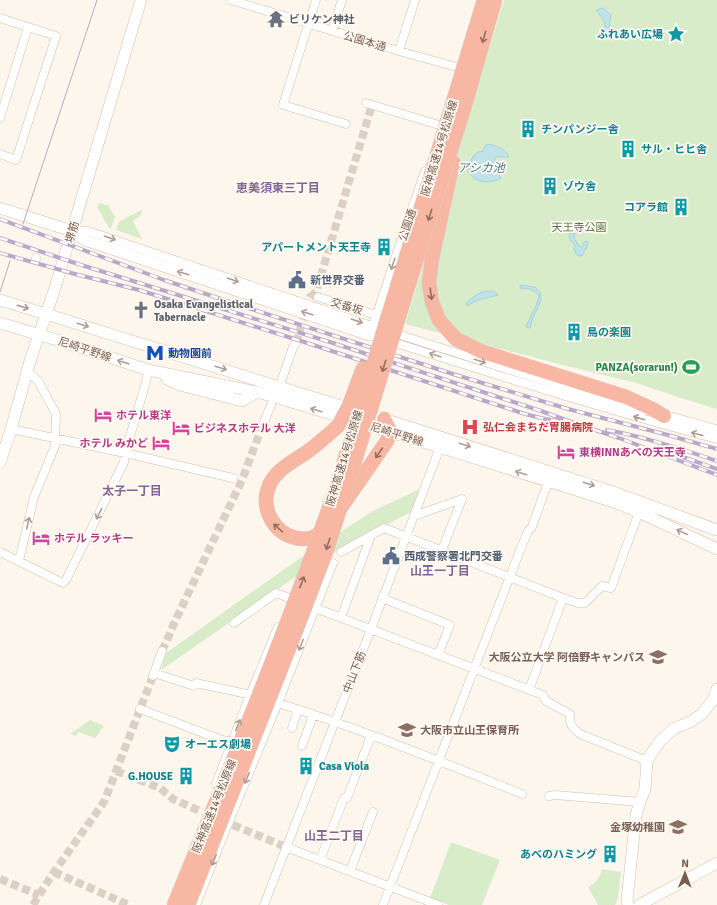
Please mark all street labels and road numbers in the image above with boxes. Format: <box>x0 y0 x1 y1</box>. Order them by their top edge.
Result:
street label: 公園本通 <box>342 29 388 54</box>
street label: 阪神高速14号松原線 <box>419 98 460 198</box>
street label: 公園通 <box>396 207 419 243</box>
street label: 堺筋 <box>63 220 82 245</box>
street label: 交番坂 <box>329 295 365 318</box>
street label: 尼崎平野線 <box>57 335 113 364</box>
street label: 阪神高速14号松原線 <box>324 408 365 508</box>
street label: 尼崎平野線 <box>369 420 425 449</box>
street label: 中山下筋 <box>341 649 368 695</box>
street label: 阪神高速14号松原線 <box>190 757 239 855</box>

